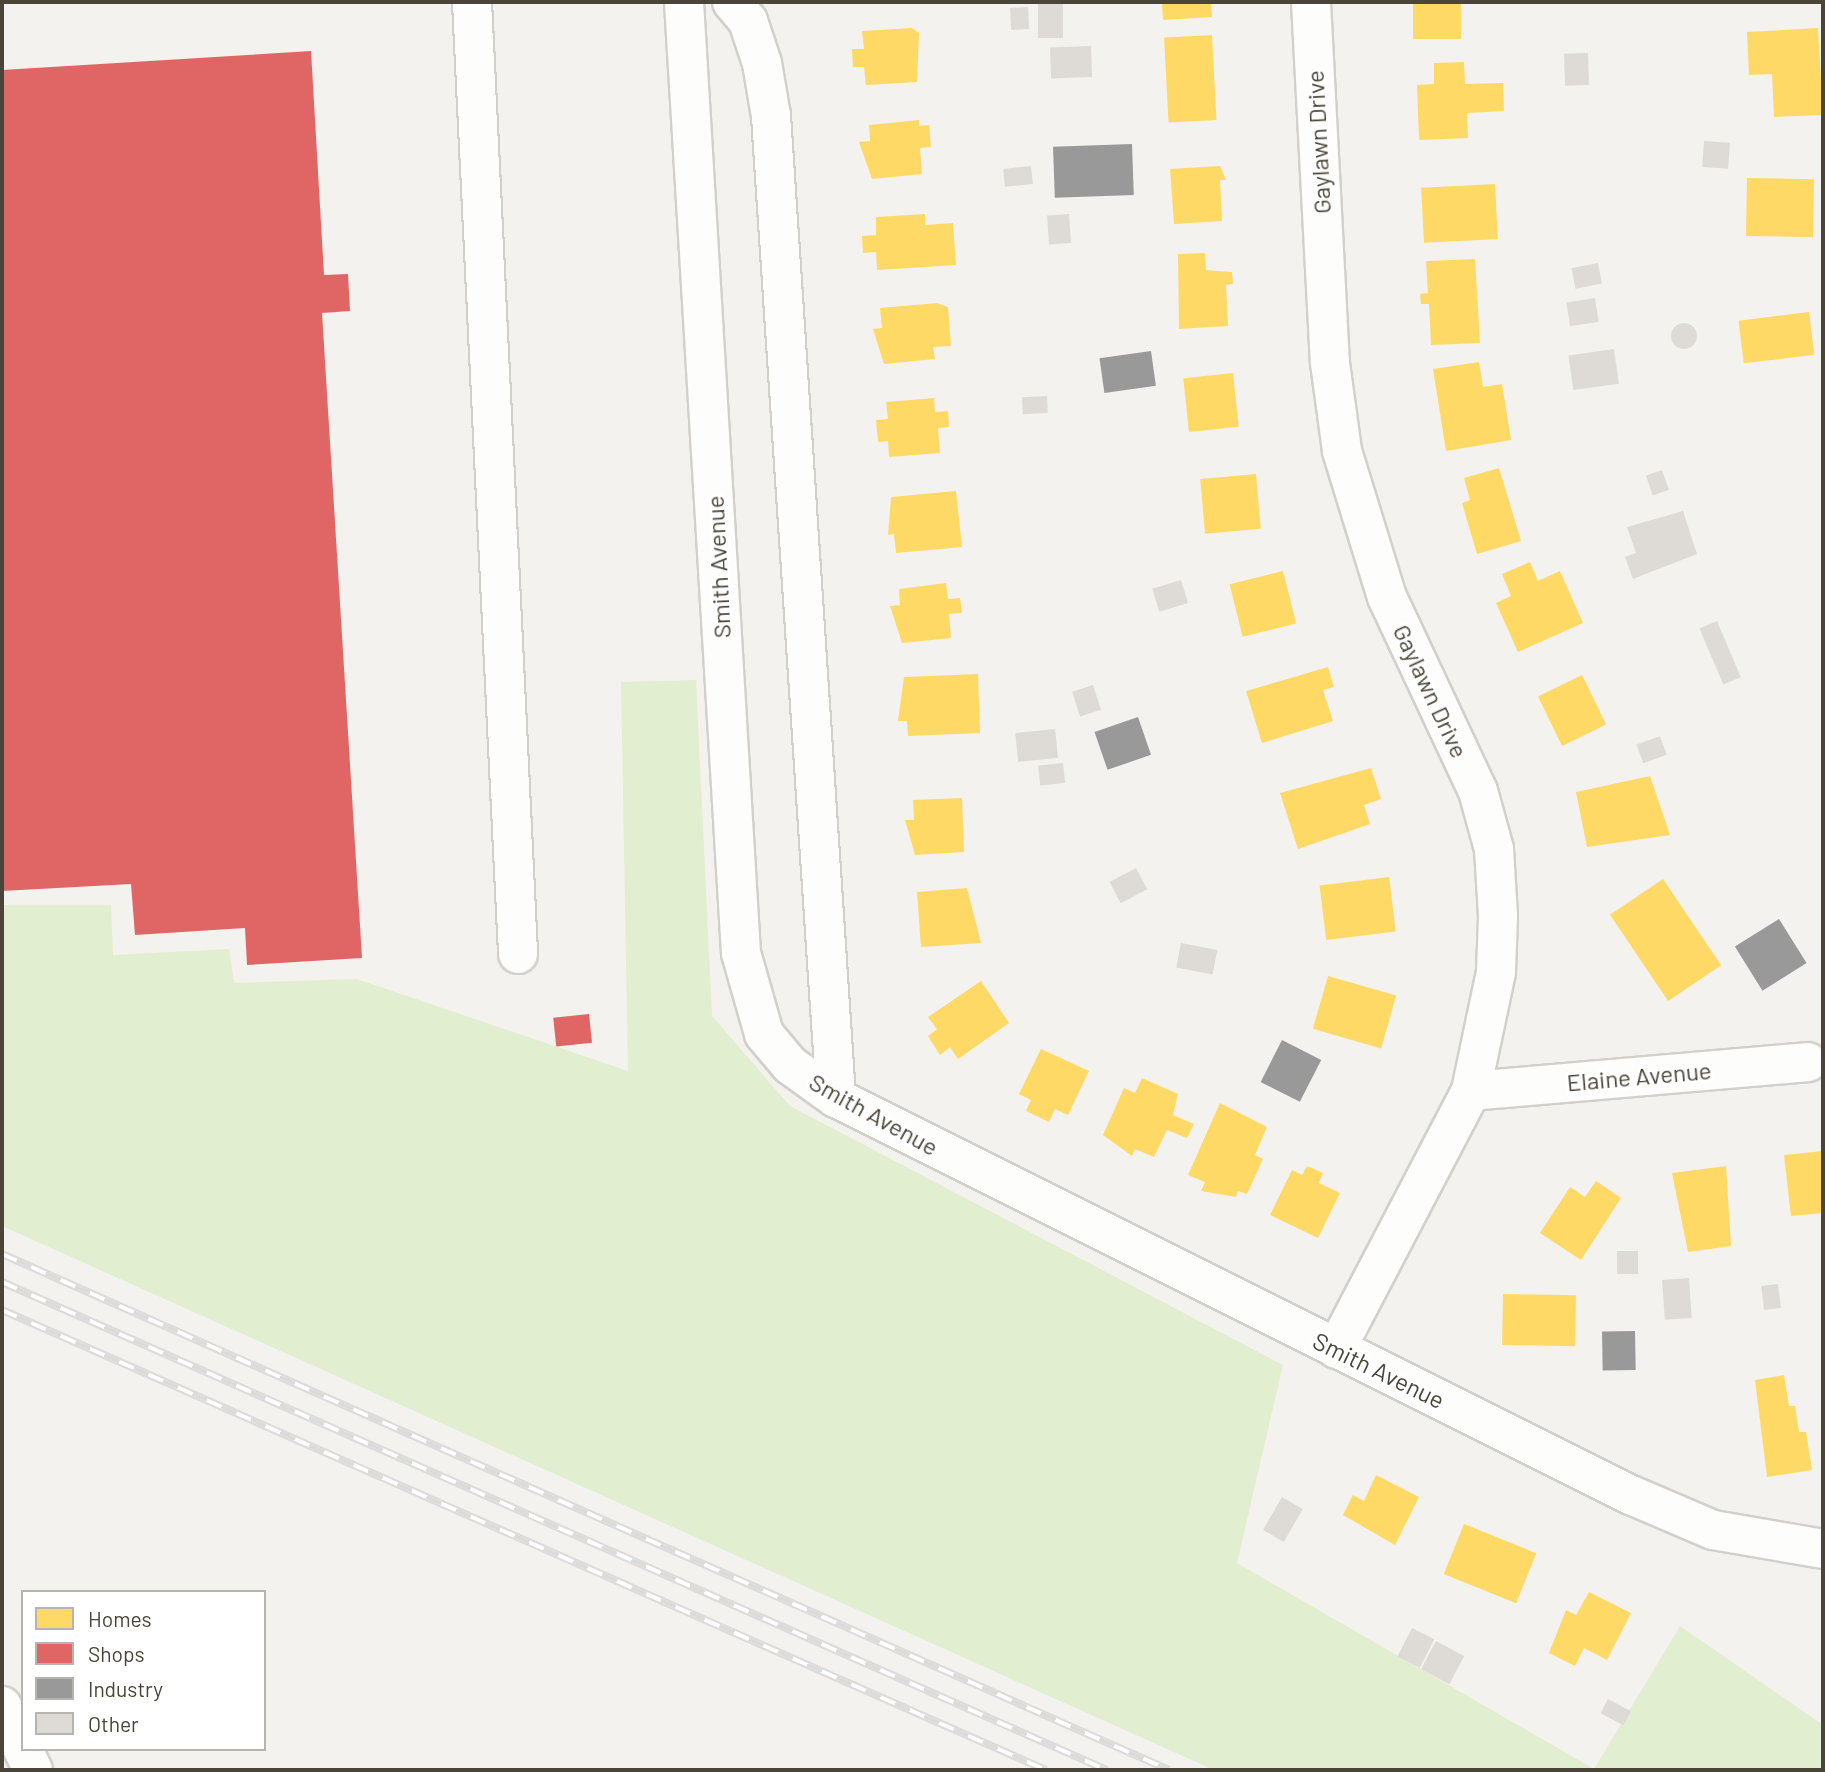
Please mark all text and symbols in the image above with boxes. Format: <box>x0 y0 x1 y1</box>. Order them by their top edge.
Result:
street label: Gaylawn Drive <box>1300 69 1336 215</box>
street label: Smith Avenue <box>700 495 736 639</box>
street label: Gaylawn Drive <box>1388 620 1474 762</box>
street label: Elaine Avenue <box>1565 1055 1713 1097</box>
street label: Smith Avenue <box>805 1067 943 1161</box>
street label: Smith Avenue <box>1309 1326 1449 1414</box>
legend <box>21 1590 266 1751</box>
text: Homes <box>88 1606 152 1631</box>
text: Shops <box>88 1641 145 1666</box>
text: Industry <box>88 1676 163 1701</box>
text: Other <box>88 1711 139 1736</box>

